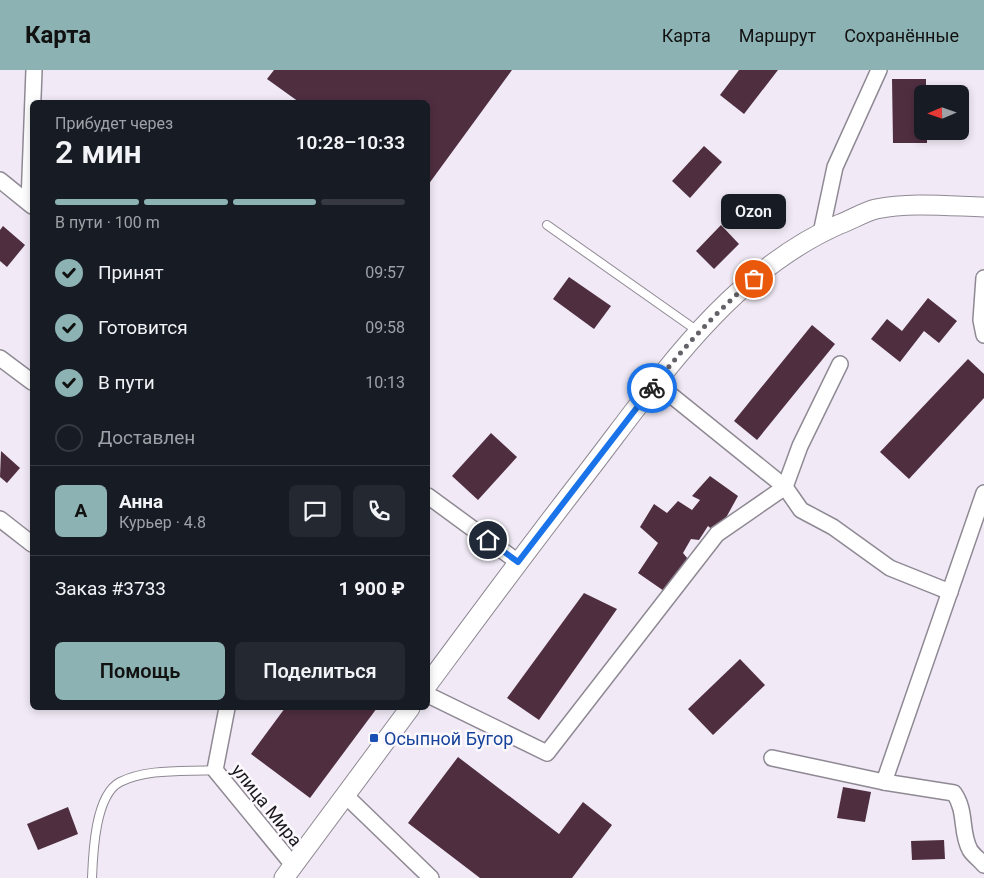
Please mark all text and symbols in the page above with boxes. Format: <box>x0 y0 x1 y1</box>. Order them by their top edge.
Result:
text: Карта <box>25 21 91 49</box>
text: Карта <box>662 25 711 46</box>
text: Маршрут <box>739 25 816 46</box>
text: Сохранённые <box>844 25 959 46</box>
north arrow <box>914 85 969 140</box>
map controls <box>914 85 969 140</box>
text: Прибудет через <box>55 114 173 133</box>
text: 10:28–10:33 <box>296 131 405 154</box>
text: 2 мин <box>55 133 142 171</box>
callout: Ozon <box>722 194 786 229</box>
text: Ozon <box>735 202 772 221</box>
text: В пути · 100 m <box>55 213 160 232</box>
pin <box>733 258 775 300</box>
icon: check <box>55 259 83 287</box>
text: Принят <box>98 261 164 284</box>
text: 09:57 <box>365 263 405 282</box>
icon: bag <box>740 265 768 293</box>
icon: check <box>55 314 83 342</box>
text: Готовится <box>98 316 188 339</box>
text: 09:58 <box>365 318 405 337</box>
courier <box>627 363 677 413</box>
icon: check <box>55 369 83 397</box>
text: В пути <box>98 371 155 394</box>
text: 10:13 <box>365 373 405 392</box>
icon: bike <box>638 374 666 402</box>
text: Доставлен <box>98 426 195 449</box>
button: chat <box>289 485 341 537</box>
button: phone <box>353 485 405 537</box>
text: Анна <box>119 490 163 513</box>
text: А <box>75 499 87 522</box>
text: Курьер · 4.8 <box>119 513 206 532</box>
pin <box>467 519 509 561</box>
icon: home <box>474 526 502 554</box>
text: Заказ #3733 <box>55 577 166 600</box>
text: 1 900 ₽ <box>339 577 405 600</box>
button: Помощь <box>55 642 225 700</box>
button: Поделиться <box>235 642 405 700</box>
place label: Осыпной Бугор <box>384 728 513 749</box>
marker: Осыпной Бугор <box>368 732 380 744</box>
street label: улица Мира <box>227 760 307 850</box>

